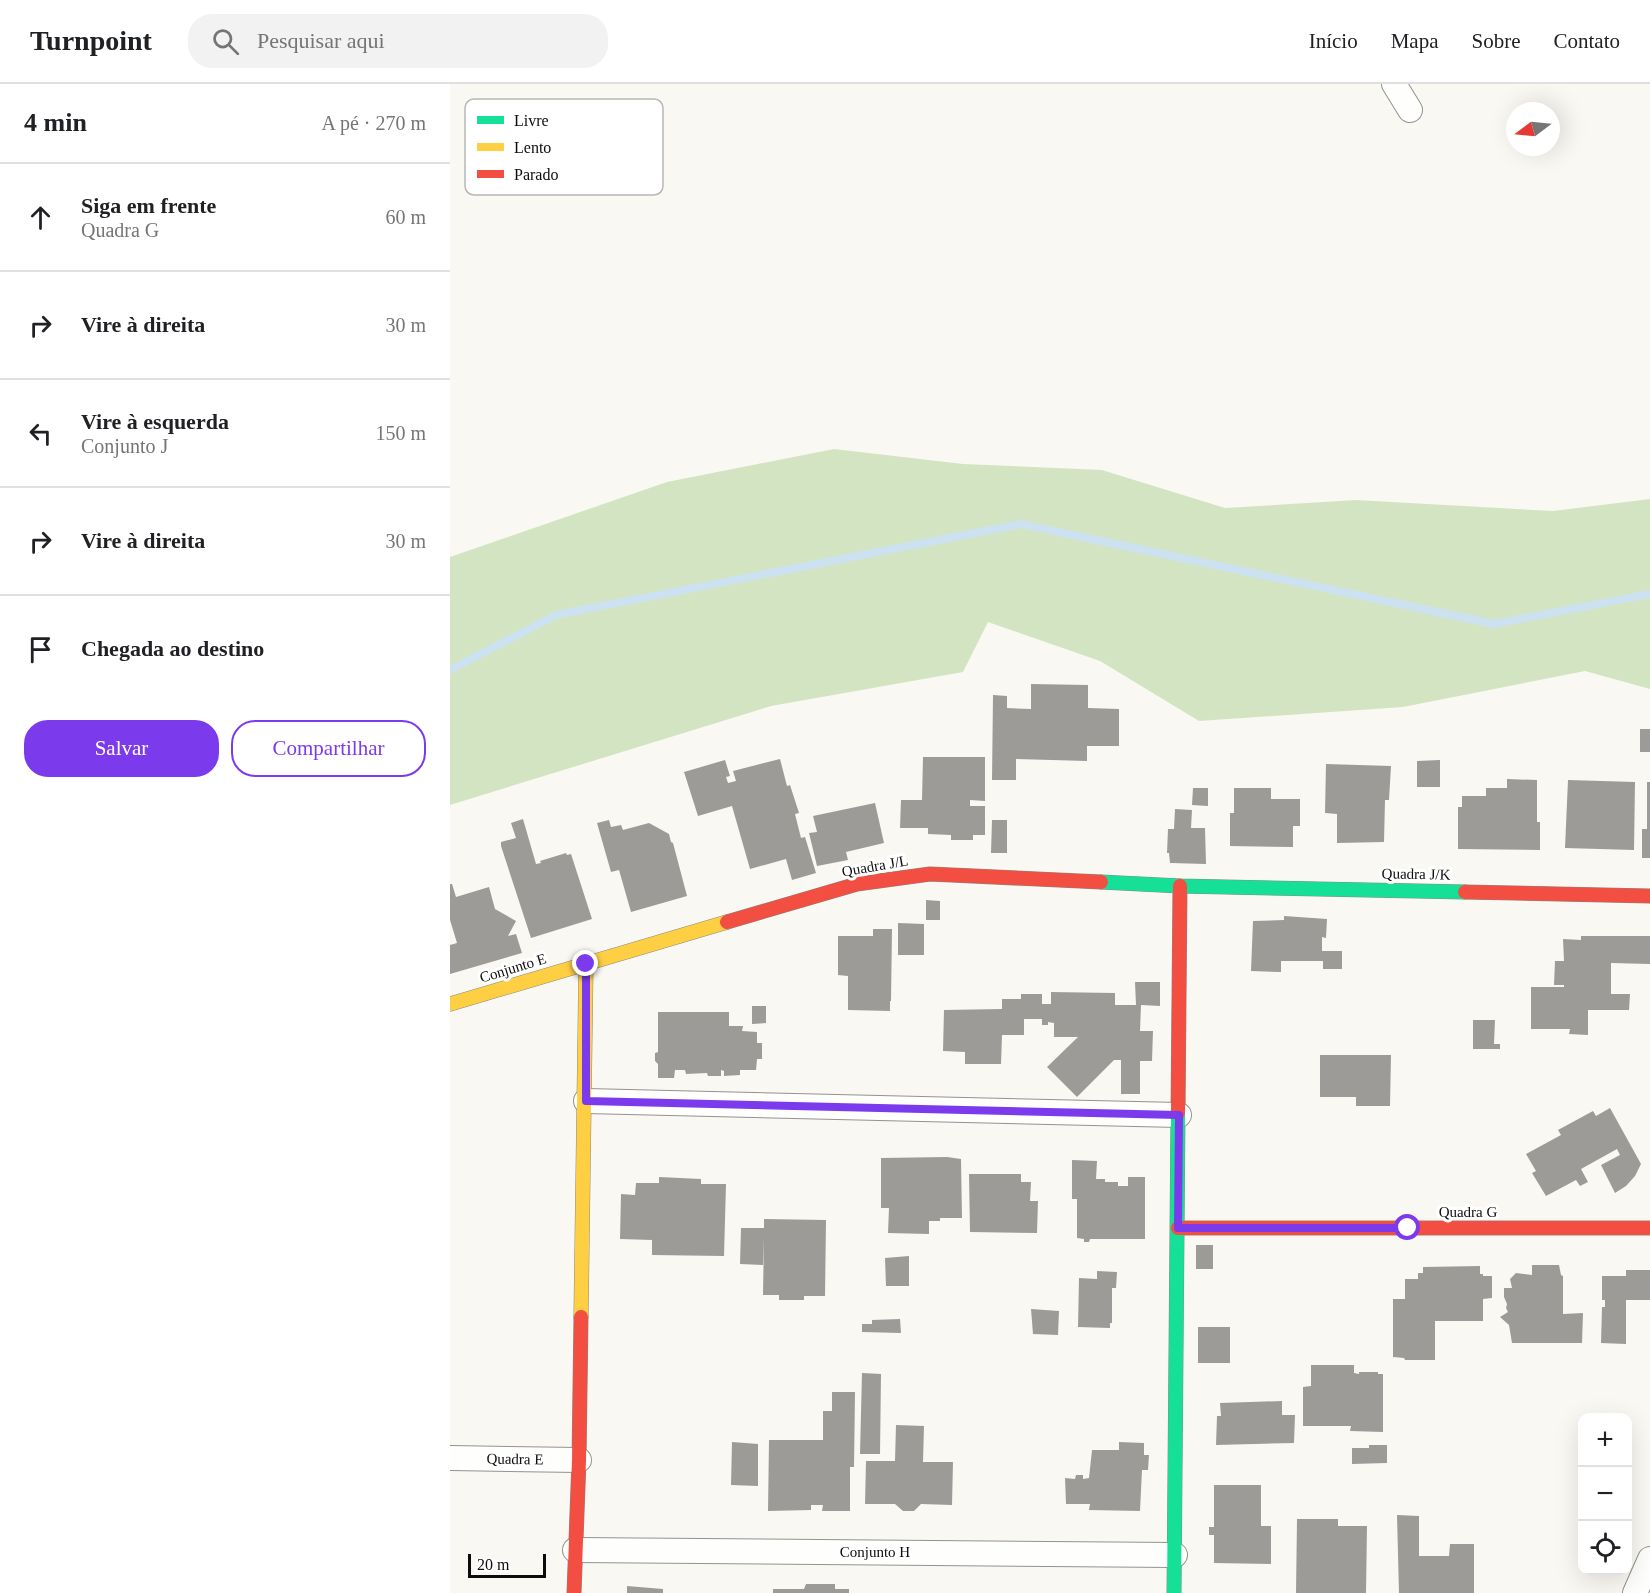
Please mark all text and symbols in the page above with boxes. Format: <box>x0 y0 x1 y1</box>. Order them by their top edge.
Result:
search box <box>188 14 608 68</box>
text: Turnpoint <box>30 25 152 56</box>
icon: search <box>209 25 242 58</box>
text: Pesquisar aqui <box>257 28 385 53</box>
text: Início <box>1309 29 1358 53</box>
text: Mapa <box>1391 29 1439 53</box>
text: Sobre <box>1472 29 1521 53</box>
text: Contato <box>1554 29 1620 53</box>
legend <box>465 99 663 195</box>
north arrow <box>1506 102 1560 156</box>
text: 4 min <box>24 108 87 137</box>
text: A pé · 270 m <box>322 112 426 134</box>
text: Livre <box>514 112 549 129</box>
text: Lento <box>514 139 551 156</box>
text: Parado <box>514 166 558 183</box>
text: Siga em frente <box>81 193 216 218</box>
icon: ahead <box>24 201 57 234</box>
text: 60 m <box>385 206 426 228</box>
text: Quadra G <box>81 219 159 241</box>
icon: right <box>24 309 57 342</box>
text: Vire à direita <box>81 312 205 337</box>
text: 30 m <box>385 314 426 336</box>
text: Vire à esquerda <box>81 409 229 434</box>
icon: left <box>24 417 57 450</box>
text: 150 m <box>375 422 426 444</box>
text: Conjunto J <box>81 435 168 457</box>
icon: right <box>24 525 57 558</box>
text: Vire à direita <box>81 528 205 553</box>
text: 30 m <box>385 530 426 552</box>
icon: arrive <box>24 633 57 666</box>
text: Chegada ao destino <box>81 636 264 661</box>
button: Salvar <box>24 720 219 777</box>
button: Compartilhar <box>231 720 426 777</box>
street label: Quadra J/L <box>841 852 909 880</box>
street label: Quadra J/K <box>1381 865 1451 883</box>
street label: Conjunto E <box>478 950 548 986</box>
route end <box>572 950 598 976</box>
street label: Quadra G <box>1439 1204 1498 1220</box>
route start <box>1394 1214 1420 1240</box>
map controls <box>1578 1413 1632 1575</box>
button: + <box>1578 1413 1632 1467</box>
street label: Quadra E <box>486 1451 544 1467</box>
button: − <box>1578 1467 1632 1521</box>
button: locate <box>1578 1521 1632 1575</box>
street label: Conjunto H <box>840 1544 910 1560</box>
scale bar <box>468 1551 546 1578</box>
text: 20 m <box>477 1556 509 1573</box>

